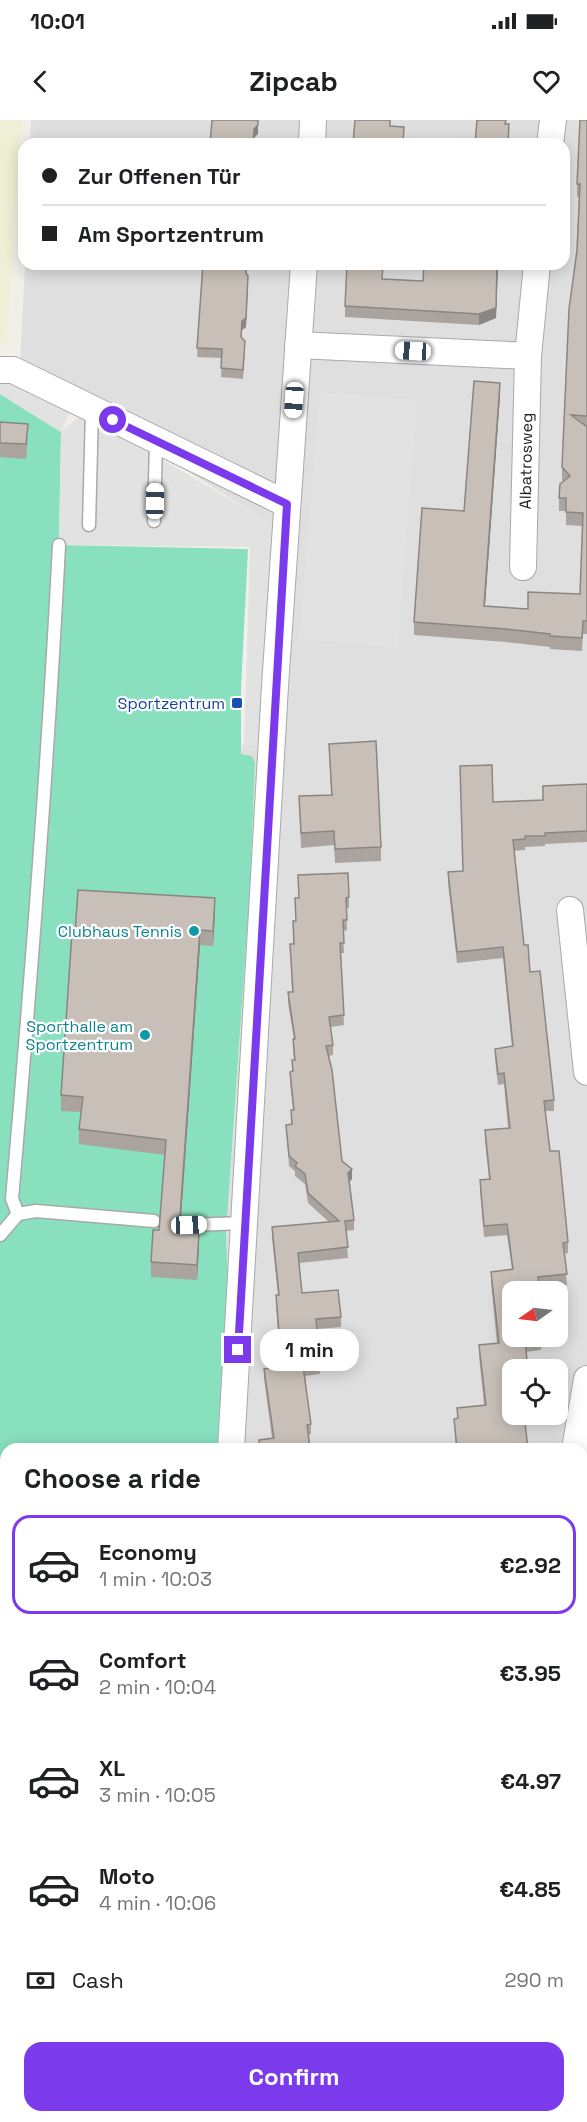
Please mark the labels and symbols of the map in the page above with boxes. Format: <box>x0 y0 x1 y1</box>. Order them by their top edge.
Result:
car <box>395 341 431 361</box>
car <box>284 381 304 419</box>
route start <box>99 406 126 433</box>
street label: Albatrosweg <box>515 412 537 510</box>
car <box>146 483 164 519</box>
place label: Sportzentrum <box>118 693 225 714</box>
marker: Sportzentrum <box>230 696 244 710</box>
place label: Clubhaus Tennis <box>58 921 182 942</box>
marker: Clubhaus Tennis <box>187 924 201 938</box>
place label: Sporthalle am Sportzentrum <box>26 1016 133 1055</box>
marker: Sporthalle am Sportzentrum <box>138 1028 152 1042</box>
car <box>171 1215 207 1235</box>
north arrow <box>502 1281 568 1347</box>
callout: 1 min <box>259 1329 358 1371</box>
route end <box>224 1336 251 1363</box>

